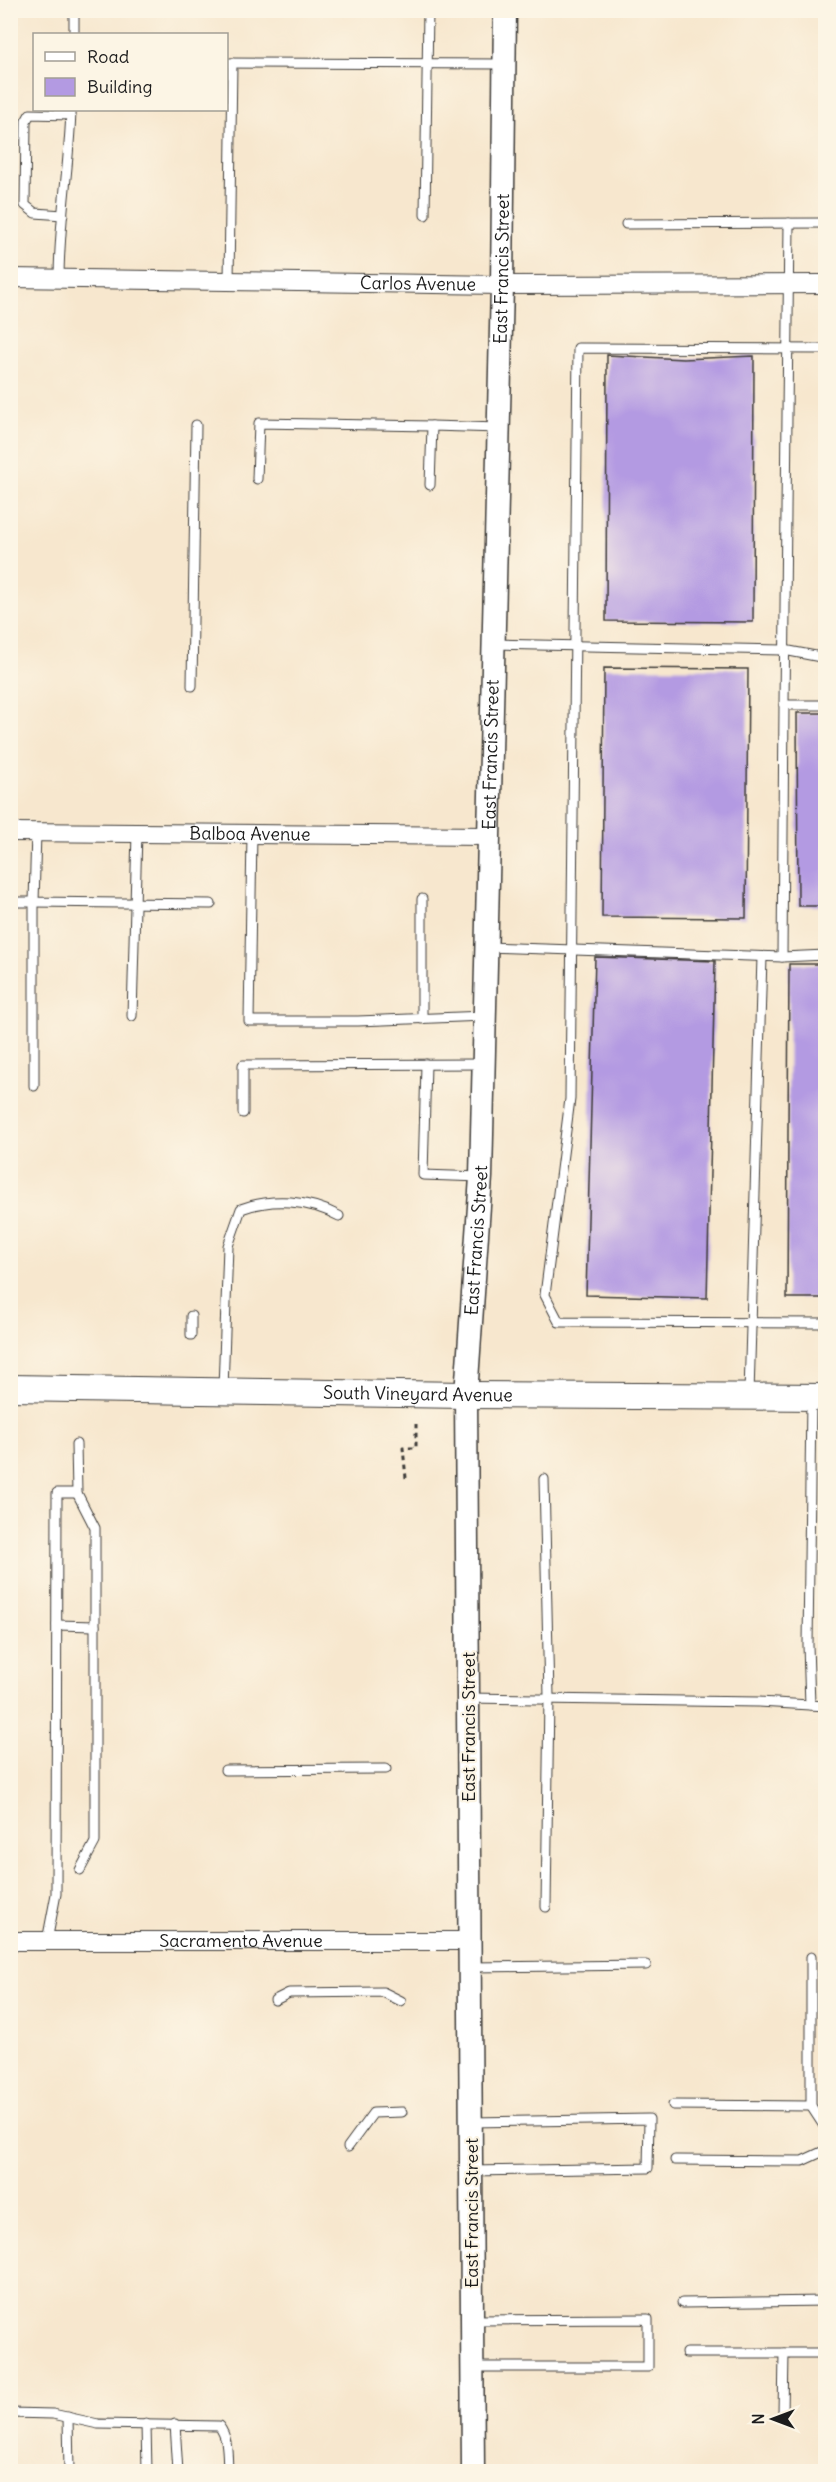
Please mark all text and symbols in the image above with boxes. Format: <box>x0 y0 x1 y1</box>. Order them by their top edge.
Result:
legend <box>33 33 228 111</box>
text: Road <box>87 45 130 68</box>
text: Building <box>87 75 152 98</box>
street label: East Francis Street <box>489 194 514 344</box>
street label: Carlos Avenue <box>360 271 476 296</box>
street label: East Francis Street <box>477 679 504 830</box>
street label: Balboa Avenue <box>189 821 311 846</box>
street label: East Francis Street <box>460 1165 492 1316</box>
street label: South Vineyard Avenue <box>323 1381 513 1406</box>
street label: East Francis Street <box>457 1652 480 1802</box>
street label: Sacramento Avenue <box>159 1929 323 1952</box>
street label: East Francis Street <box>460 2138 483 2288</box>
north arrow <box>743 2389 803 2449</box>
text: N <box>748 2413 768 2425</box>

